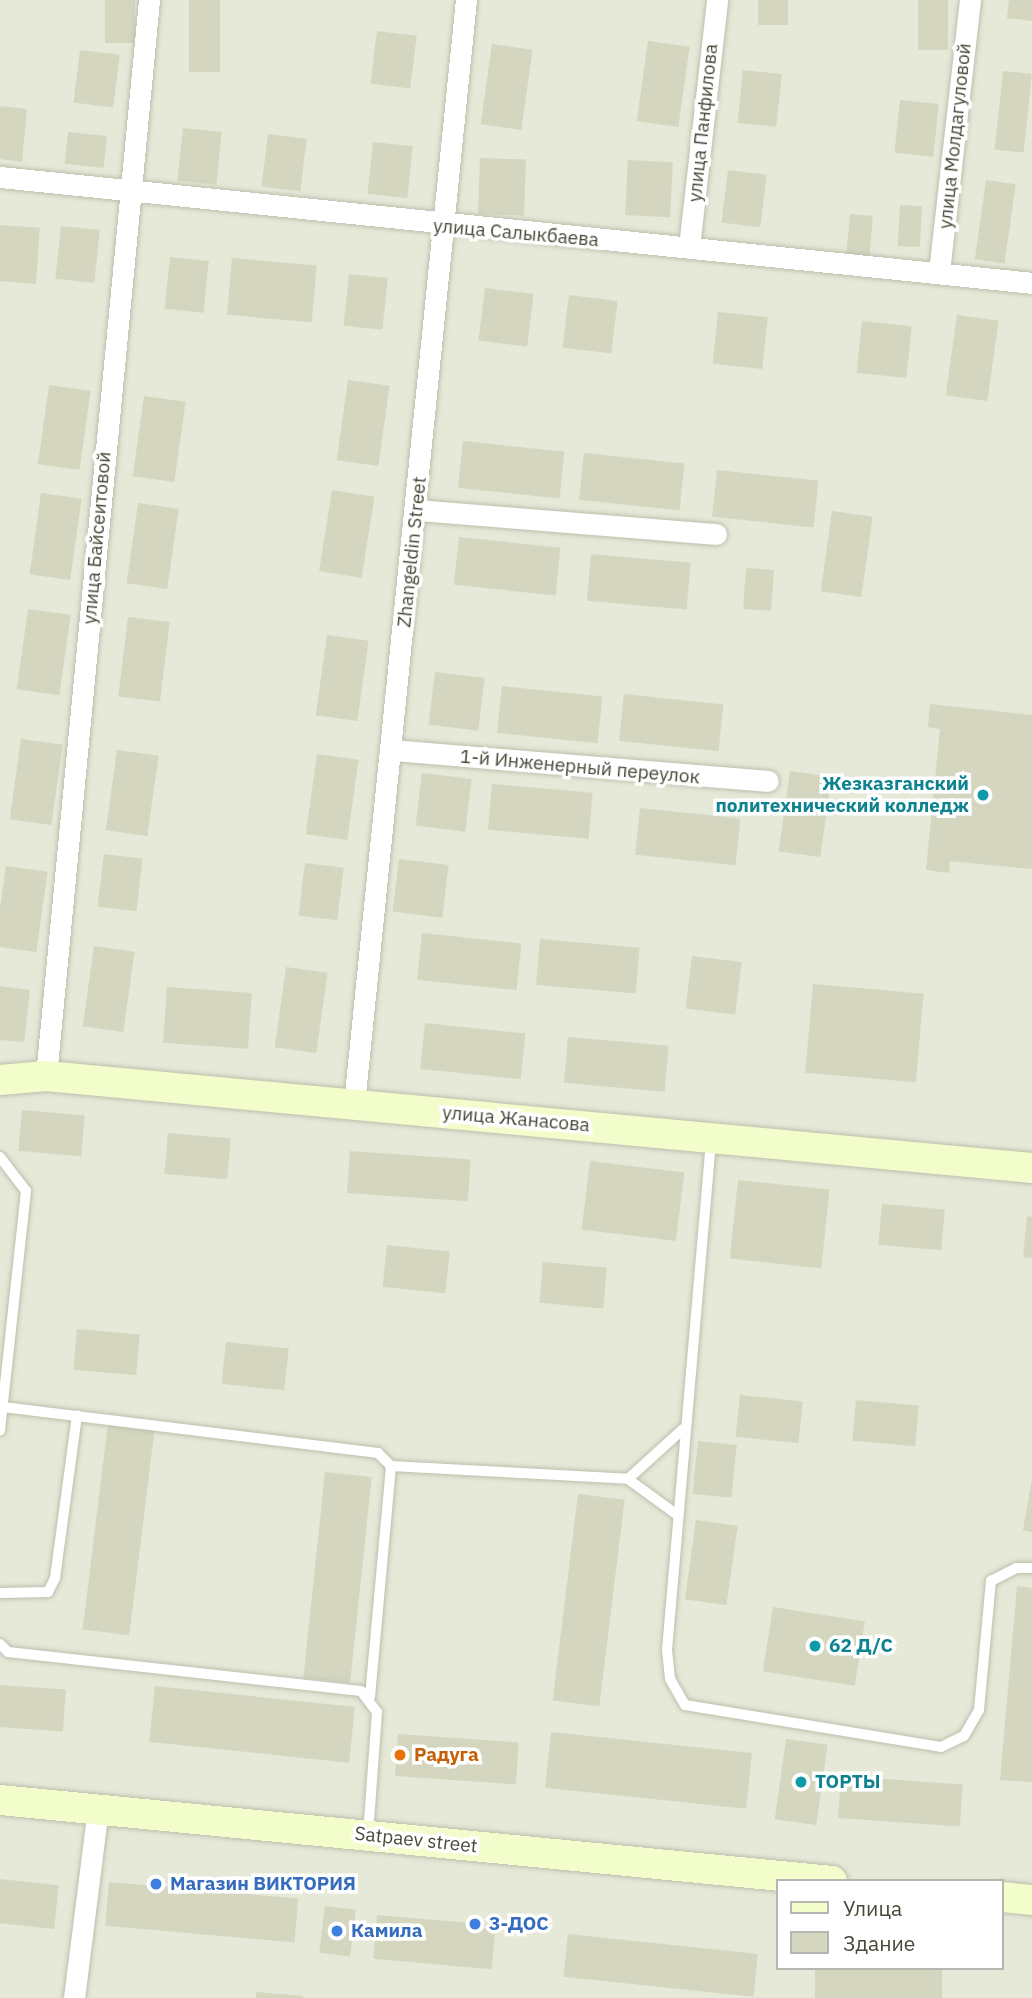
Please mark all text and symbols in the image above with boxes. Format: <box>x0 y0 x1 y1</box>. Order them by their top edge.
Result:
street label: улица Молдагуловой <box>934 42 976 230</box>
street label: улица Панфилова <box>683 43 723 203</box>
street label: улица Салыкбаева <box>432 214 600 252</box>
street label: улица Байсеитовой <box>78 451 116 625</box>
street label: Zhangeldin Street <box>393 476 431 628</box>
street label: 1-й Инженерный переулок <box>459 745 701 789</box>
place label: Жезказганский политехнический колледж <box>715 773 969 817</box>
marker: Жезказганский политехнический колледж <box>975 787 991 803</box>
street label: улица Жанасова <box>441 1101 591 1137</box>
place label: 62 Д/С <box>829 1635 893 1657</box>
marker: 62 Д/С <box>807 1638 823 1654</box>
place label: Радуга <box>414 1744 479 1766</box>
marker: Радуга <box>392 1747 408 1763</box>
place label: ТОРТЫ <box>815 1771 880 1793</box>
marker: ТОРТЫ <box>793 1774 809 1790</box>
street label: Satpaev street <box>353 1822 479 1858</box>
place label: Магазин ВИКТОРИЯ <box>170 1873 356 1895</box>
marker: Магазин ВИКТОРИЯ <box>148 1876 164 1892</box>
legend <box>776 1879 1004 1970</box>
text: Улица <box>843 1894 902 1922</box>
place label: 3-ДОС <box>489 1913 549 1935</box>
marker: 3-ДОС <box>467 1916 483 1932</box>
place label: Камила <box>351 1920 422 1942</box>
marker: Камила <box>329 1923 345 1939</box>
text: Здание <box>843 1929 915 1957</box>

